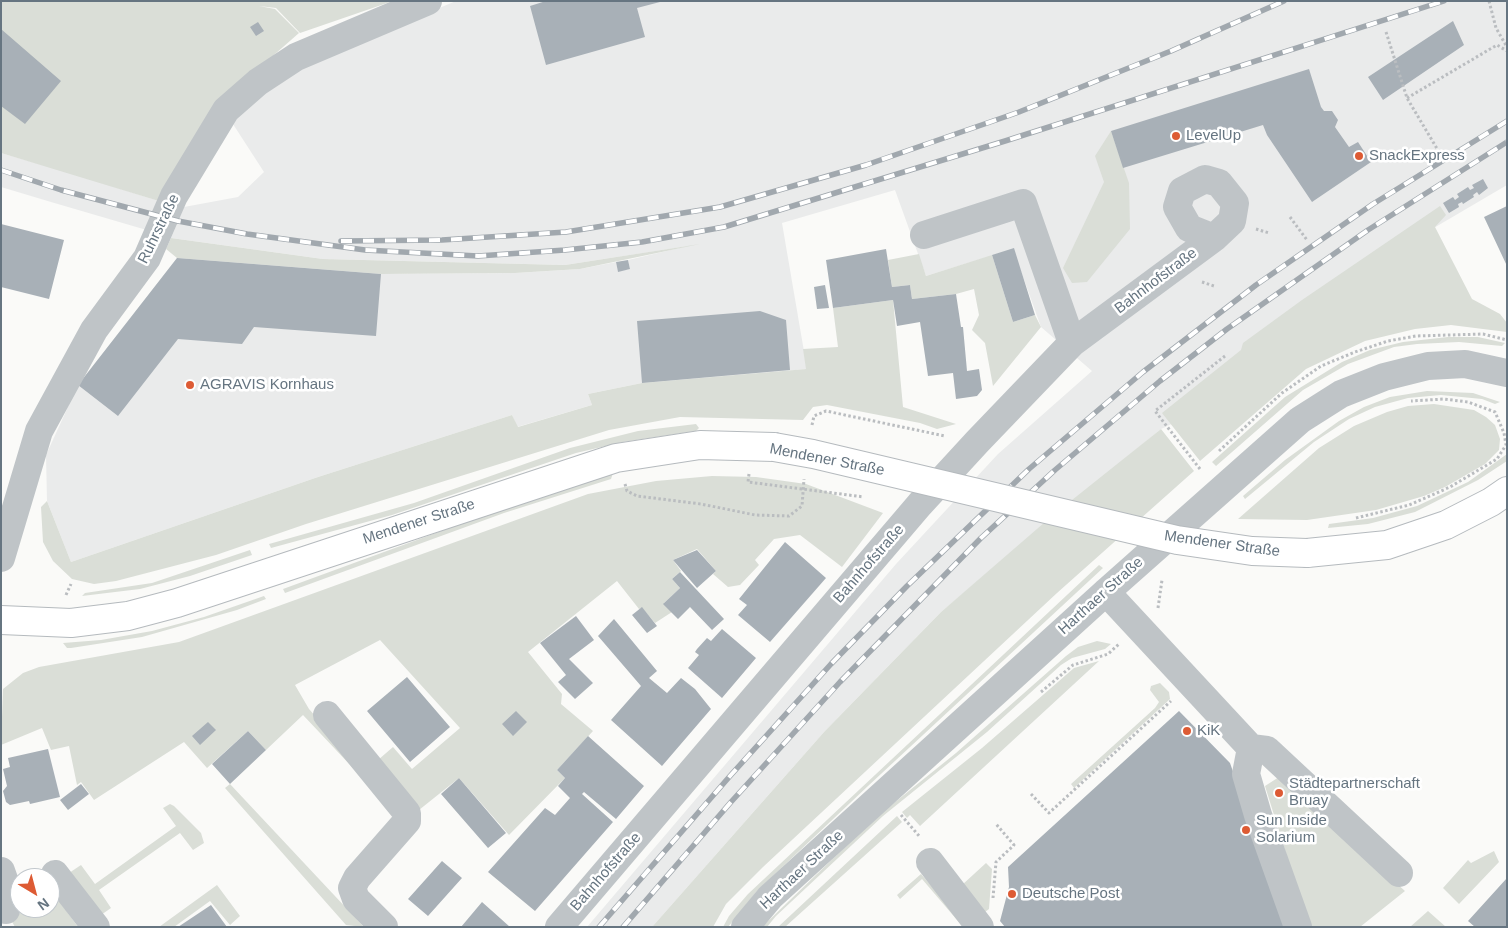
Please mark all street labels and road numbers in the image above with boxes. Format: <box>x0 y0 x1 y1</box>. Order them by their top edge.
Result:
street label: Ruhrstraße <box>134 191 184 267</box>
street label: Bahnhofstraße <box>1111 244 1201 318</box>
street label: Mendener Straße <box>768 440 886 480</box>
street label: Mendener Straße <box>361 495 477 549</box>
street label: Bahnhofstraße <box>830 521 908 607</box>
street label: Mendener Straße <box>1163 527 1281 561</box>
street label: Harthaer Straße <box>1055 553 1147 639</box>
street label: Harthaer Straße <box>757 827 847 913</box>
street label: Bahnhofstraße <box>567 829 645 915</box>

